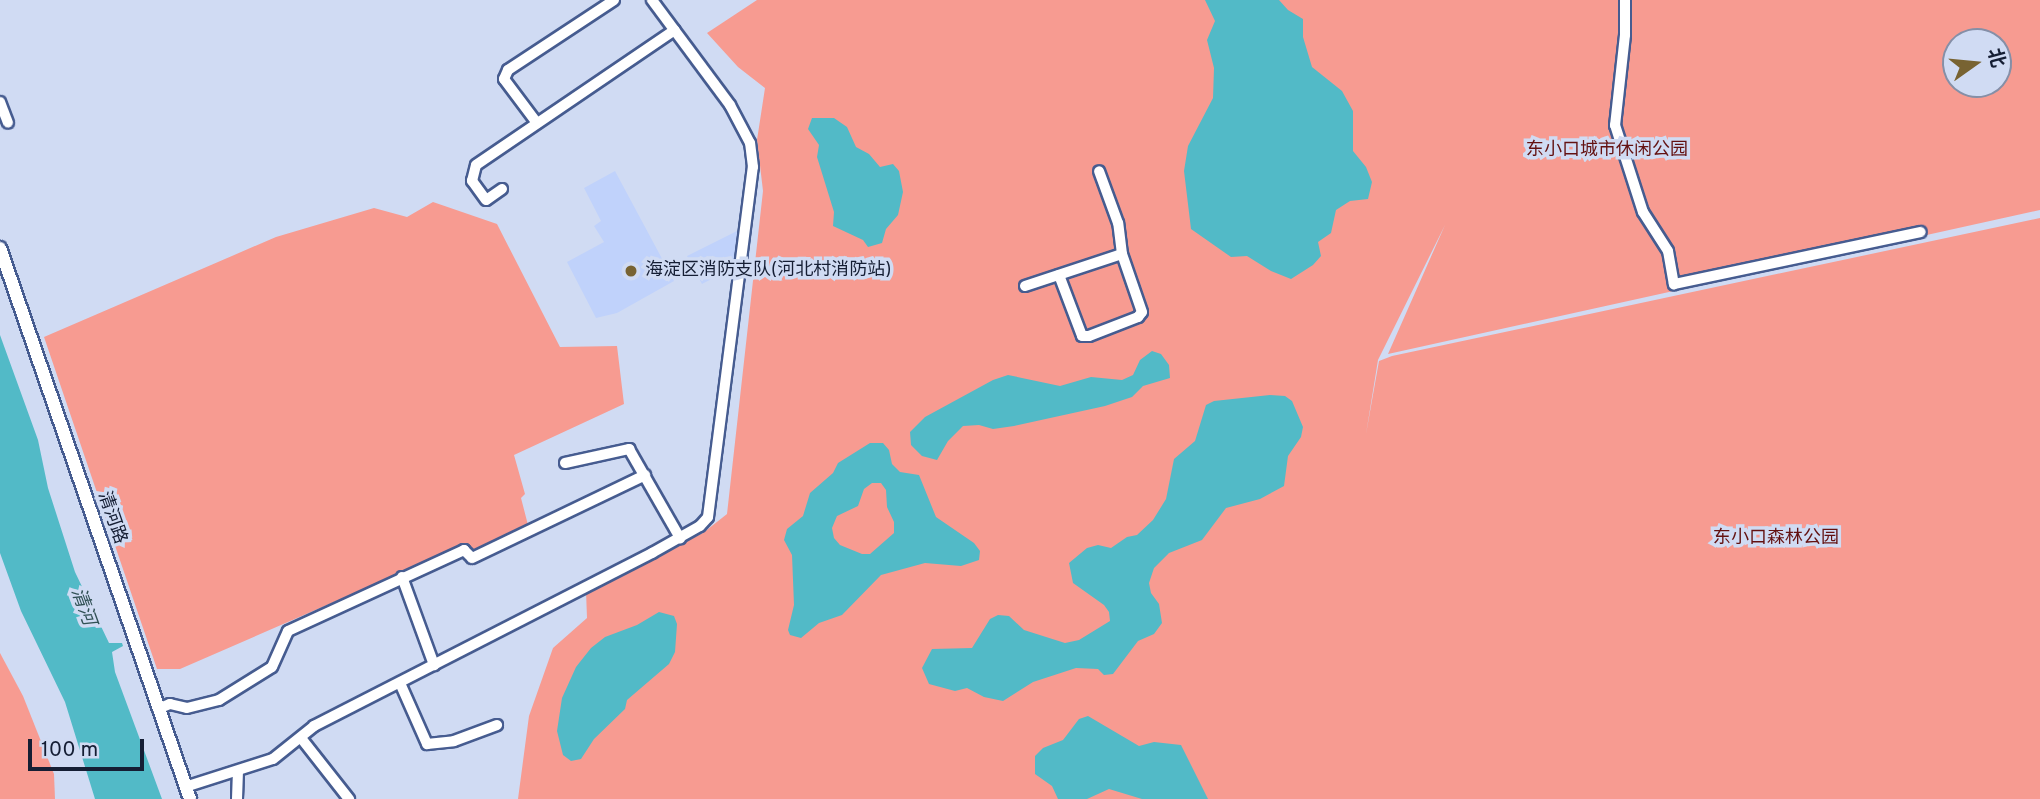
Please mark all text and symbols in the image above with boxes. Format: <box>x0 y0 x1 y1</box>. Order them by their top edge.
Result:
north arrow <box>1942 28 2012 98</box>
text: 北 <box>1981 46 2009 70</box>
park label: 东小口城市休闲公园 <box>1526 140 1688 162</box>
place label: 海淀区消防支队(河北村消防站) <box>645 260 891 282</box>
marker: 海淀区消防支队(河北村消防站) <box>623 263 639 279</box>
street label: 清河路 <box>92 489 130 547</box>
park label: 东小口森林公园 <box>1713 528 1839 550</box>
water label: 清河 <box>65 585 99 629</box>
scale bar <box>32 726 147 770</box>
text: 100 m <box>41 737 98 764</box>

